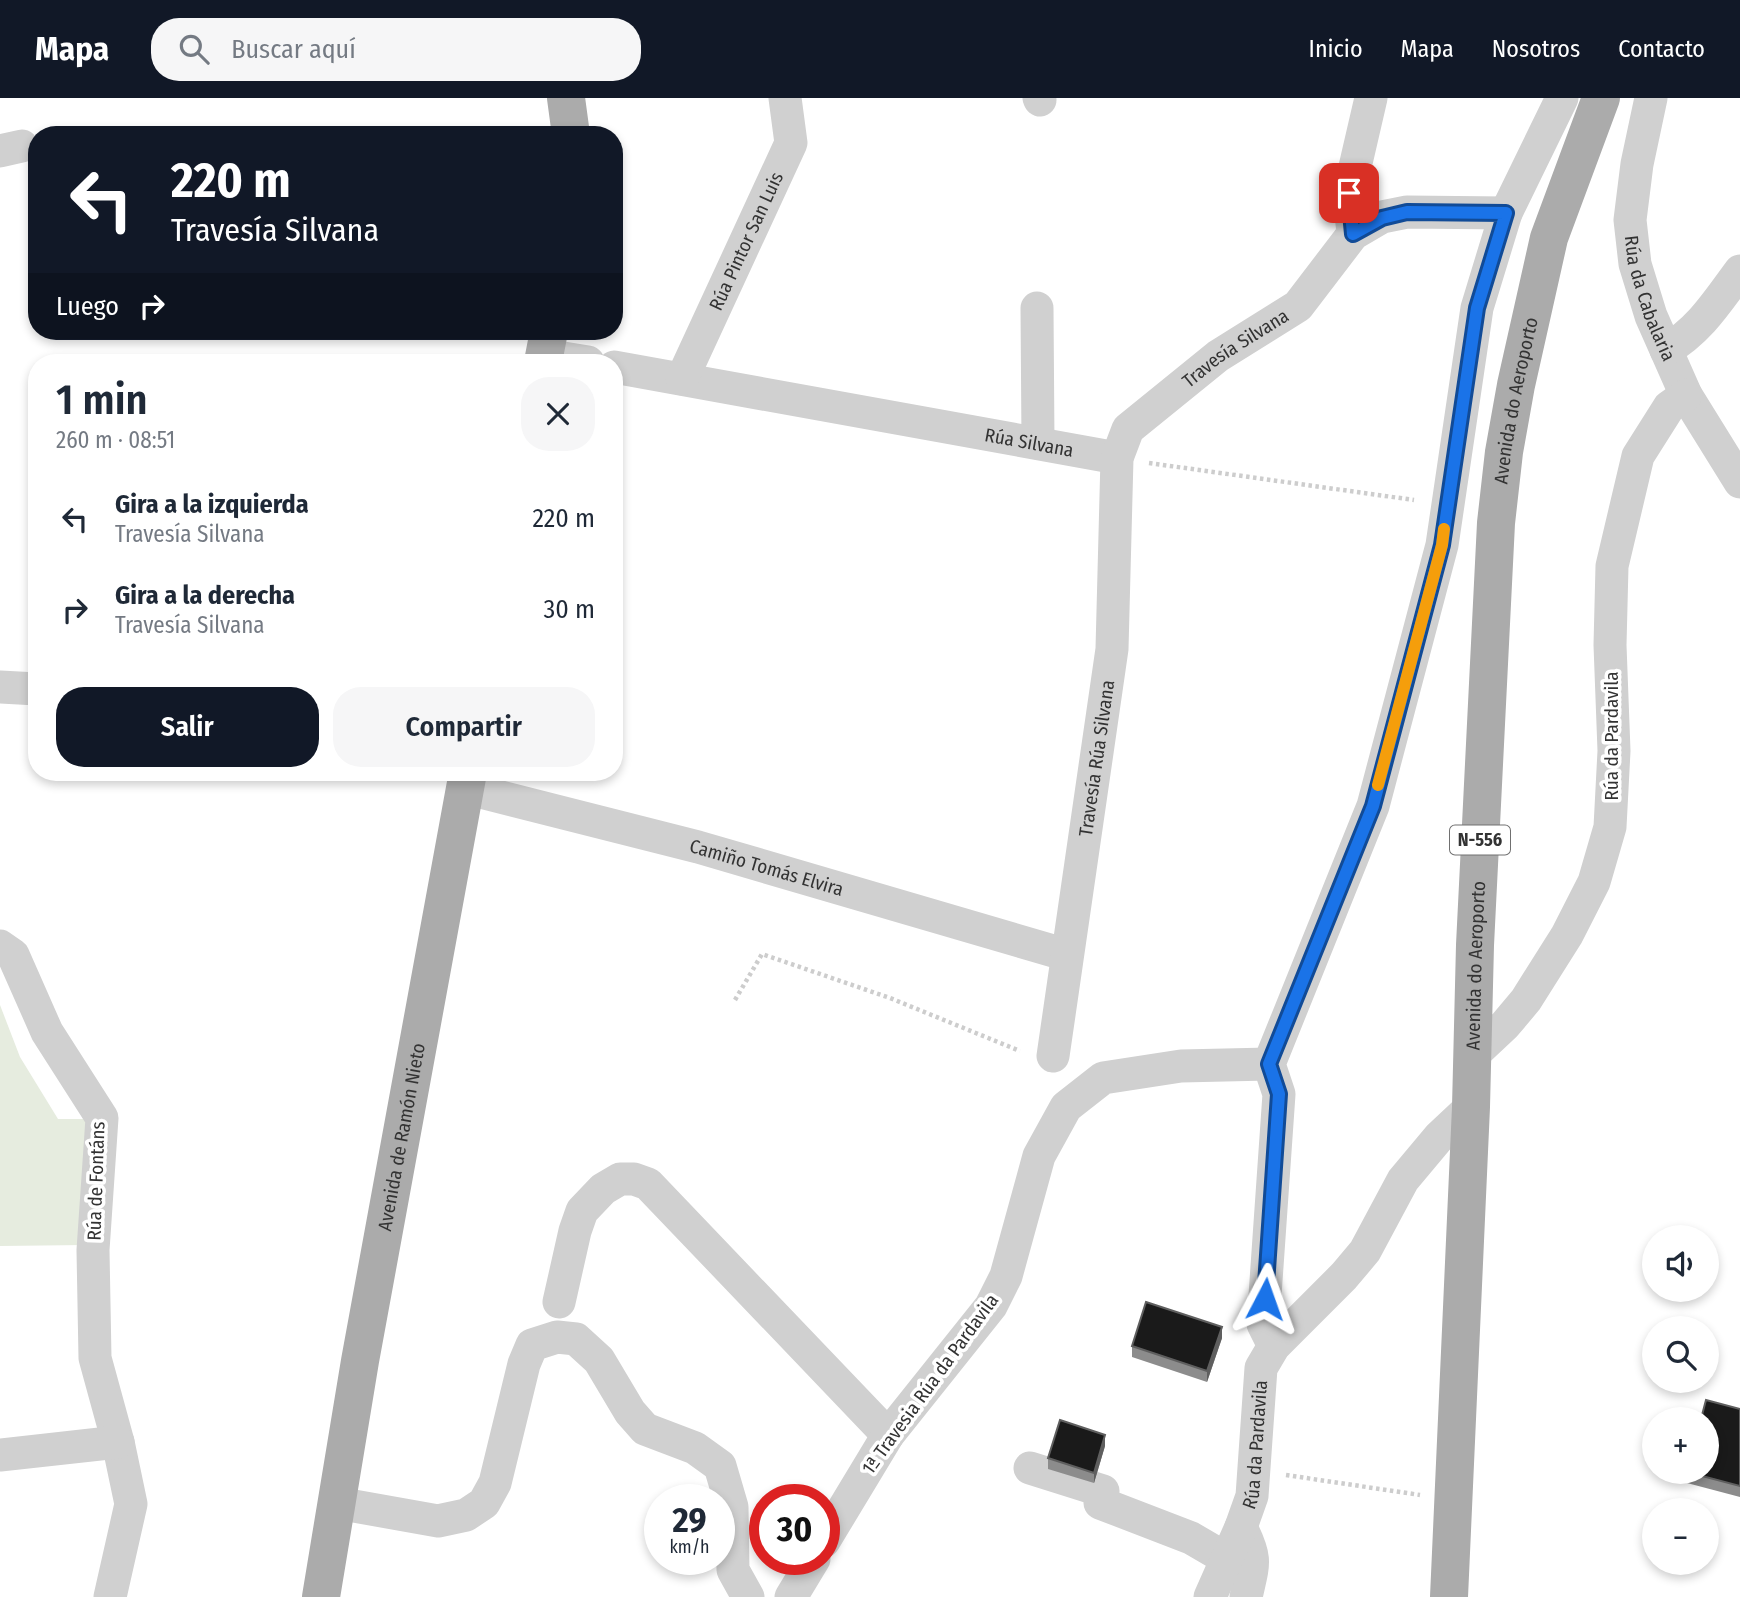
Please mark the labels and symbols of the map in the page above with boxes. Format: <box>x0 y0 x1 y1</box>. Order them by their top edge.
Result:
pin <box>1319 163 1379 223</box>
street label: Rúa Pintor San Luis <box>704 168 788 314</box>
street label: Rúa da Cabalaria <box>1620 234 1681 364</box>
street label: Travesía Silvana <box>1177 304 1292 392</box>
street label: Avenida do Aeroporto <box>1489 315 1542 485</box>
street label: Rúa Silvana <box>983 423 1076 461</box>
street label: Rúa da Pardavila <box>1600 671 1623 801</box>
street label: Travesía Rúa Silvana <box>1073 678 1119 838</box>
road number: N-556 <box>1450 826 1510 854</box>
street label: Camiño Tomás Elvira <box>688 834 846 901</box>
street label: Avenida do Aeroporto <box>1461 880 1490 1050</box>
street label: Avenida de Ramón Nieto <box>373 1041 430 1233</box>
street label: Rúa de Fontáns <box>82 1121 110 1241</box>
position arrow <box>1228 1262 1302 1336</box>
street label: 1ª Travesia Rúa da Pardavila <box>857 1289 1003 1479</box>
street label: Rúa da Pardavila <box>1237 1379 1272 1512</box>
speed limit sign: 30 <box>749 1484 840 1575</box>

